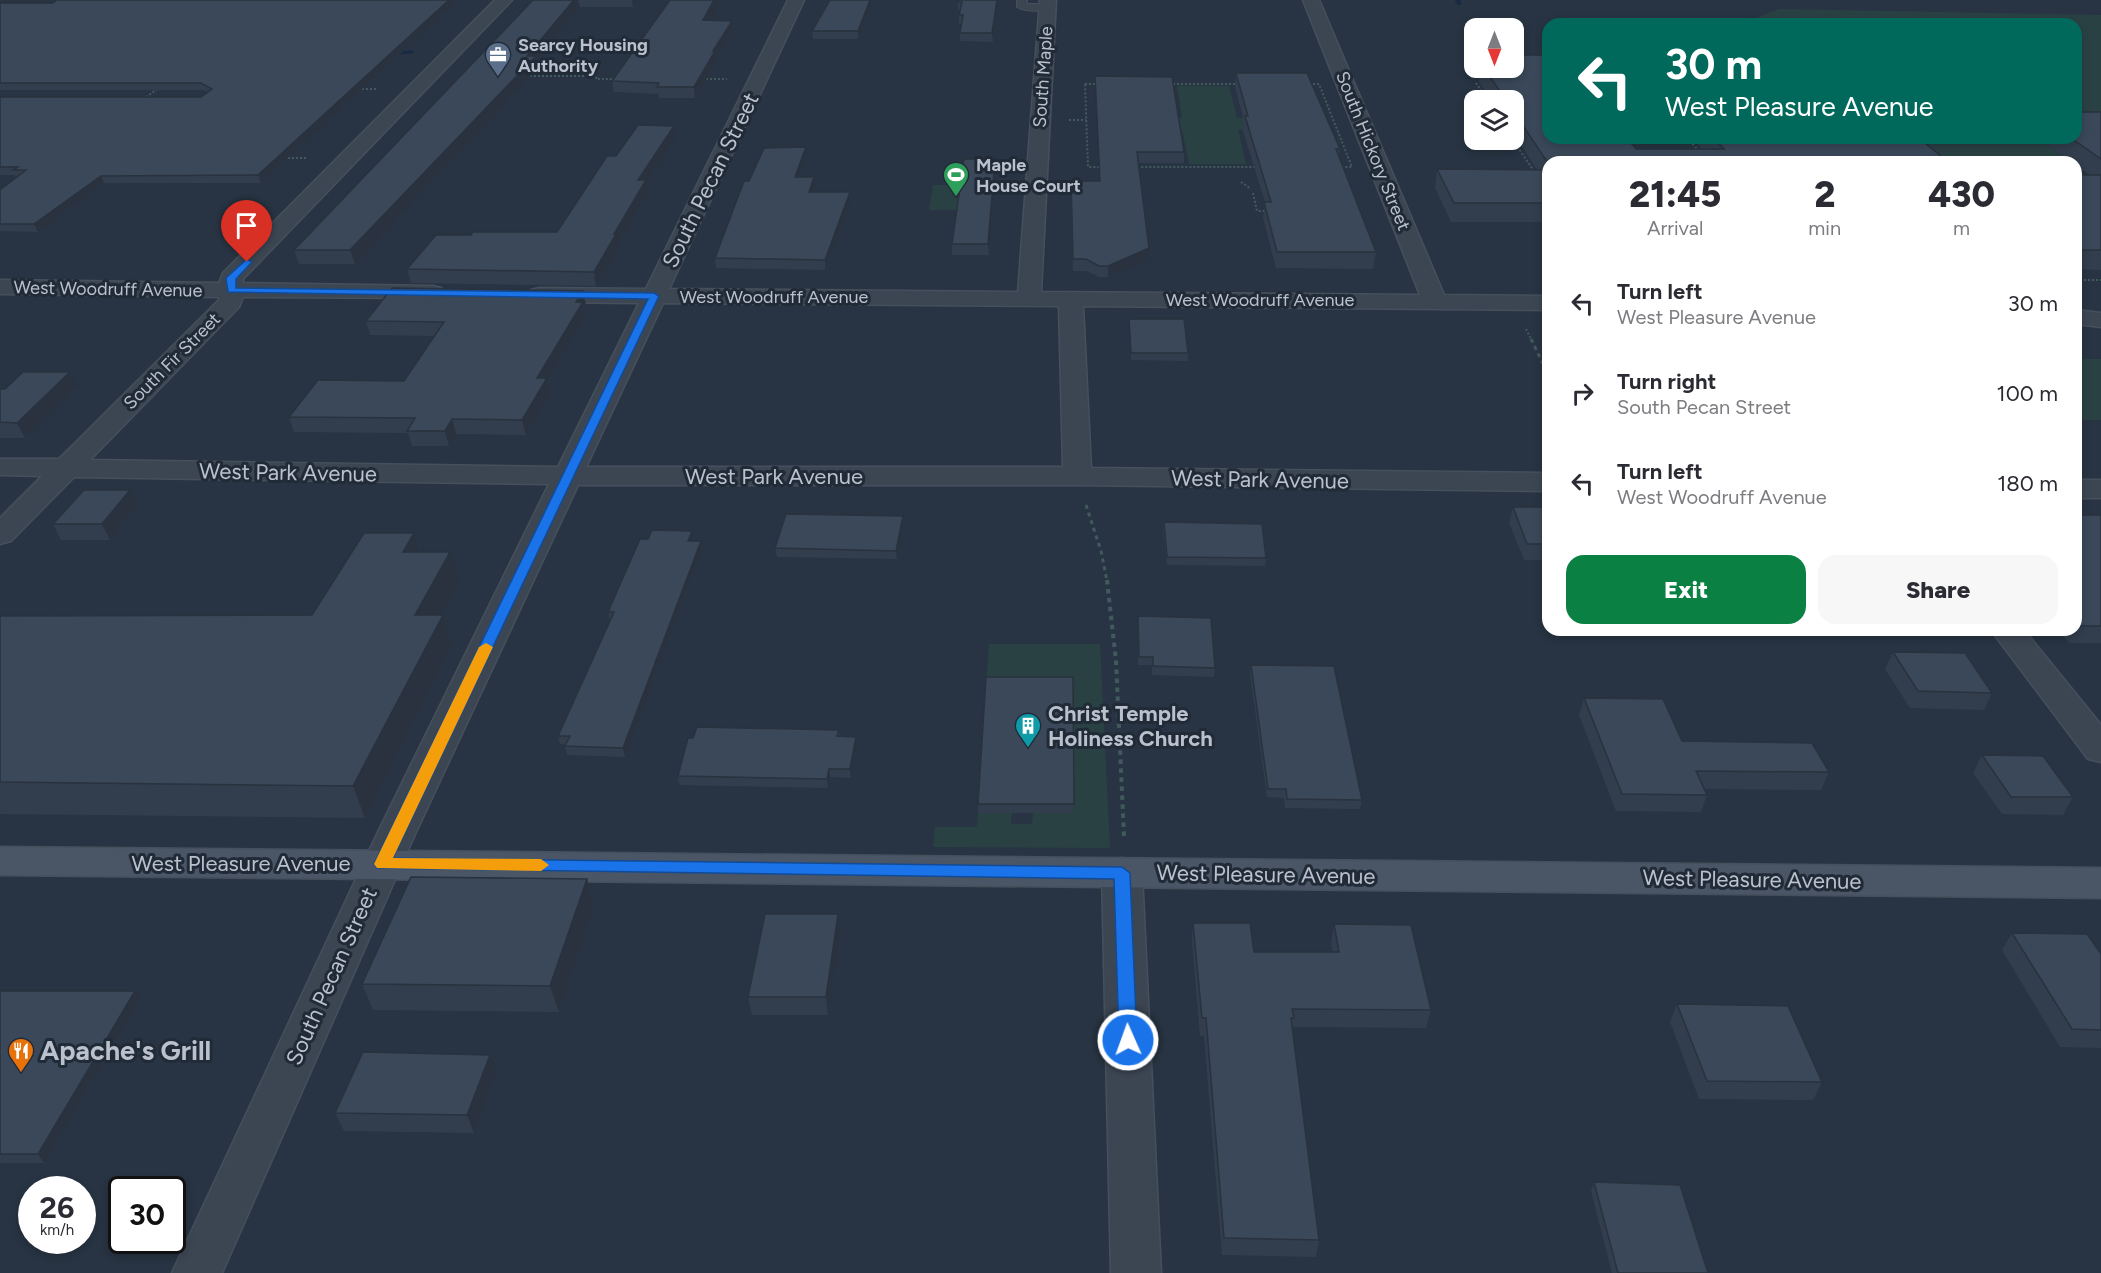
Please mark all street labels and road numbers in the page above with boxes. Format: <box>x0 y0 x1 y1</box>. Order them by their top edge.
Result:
street label: South Maple <box>1028 25 1058 128</box>
street label: South Hickory Street <box>1331 68 1415 234</box>
street label: South Pecan Street <box>656 88 765 272</box>
street label: West Woodruff Avenue <box>13 276 203 302</box>
street label: West Woodruff Avenue <box>680 286 869 308</box>
street label: West Woodruff Avenue <box>1166 289 1355 311</box>
street label: South Fir Street <box>119 308 225 414</box>
street label: West Park Avenue <box>199 457 377 488</box>
street label: West Park Avenue <box>685 463 863 490</box>
street label: West Park Avenue <box>1171 464 1349 495</box>
street label: West Pleasure Avenue <box>132 850 350 877</box>
street label: West Pleasure Avenue <box>1156 859 1376 890</box>
street label: West Pleasure Avenue <box>1642 864 1862 895</box>
street label: South Pecan Street <box>280 883 383 1069</box>

